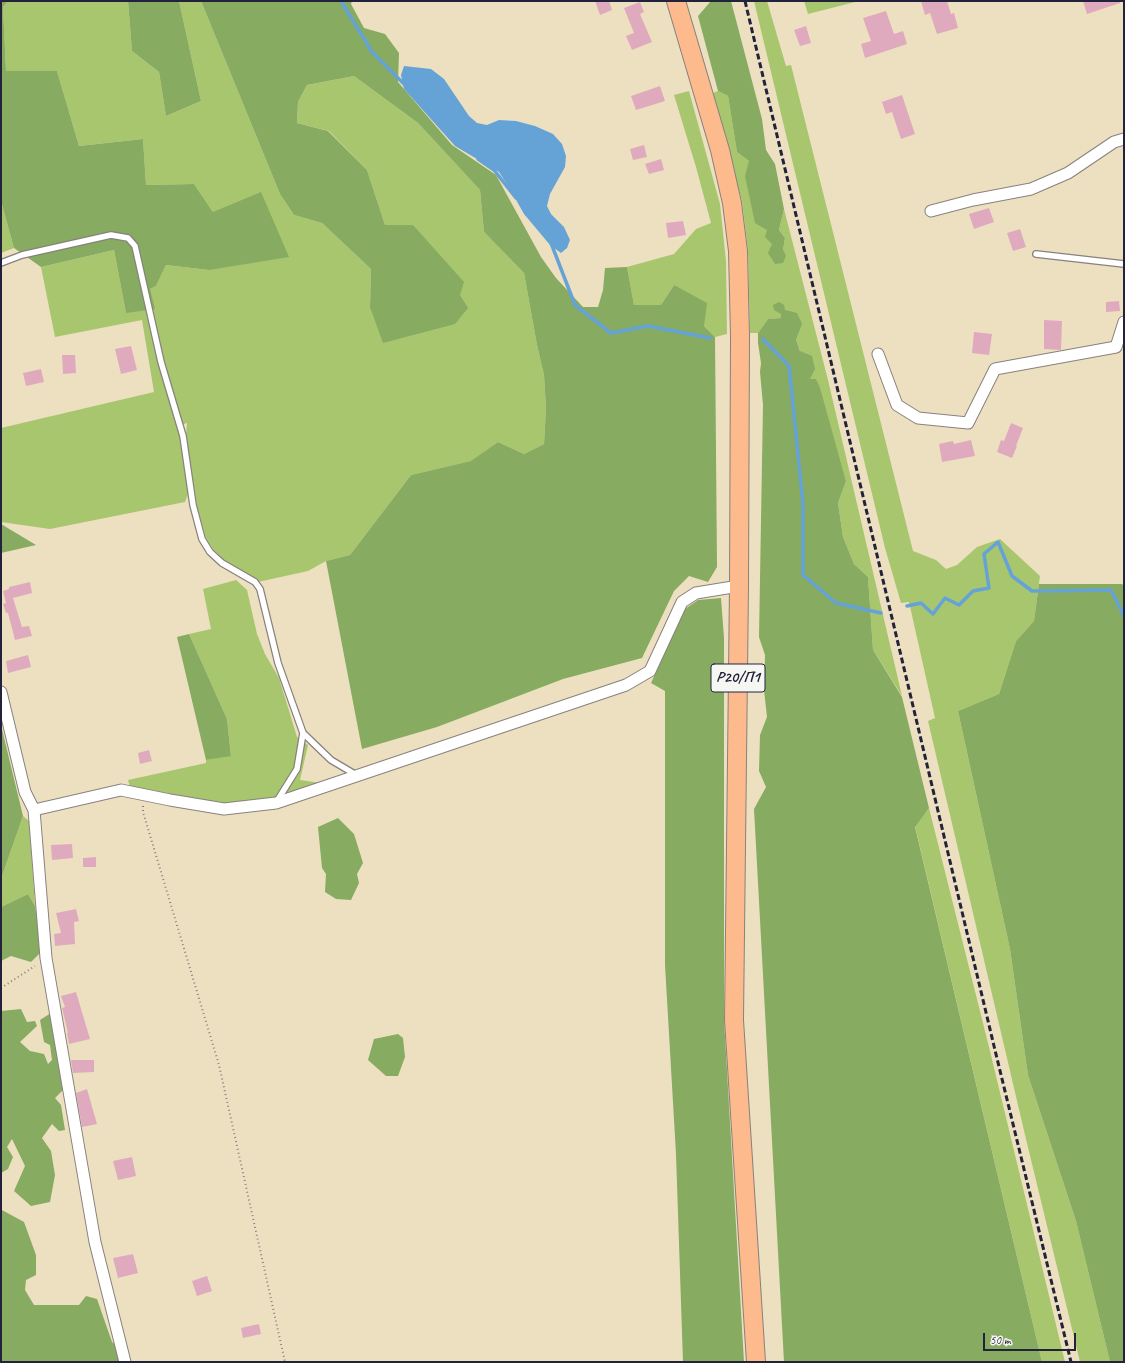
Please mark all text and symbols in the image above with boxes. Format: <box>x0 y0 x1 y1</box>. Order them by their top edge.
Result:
road number: Р20/П1 <box>711 664 765 692</box>
scale bar <box>985 1325 1078 1351</box>
text: 50 m <box>990 1332 1010 1348</box>

